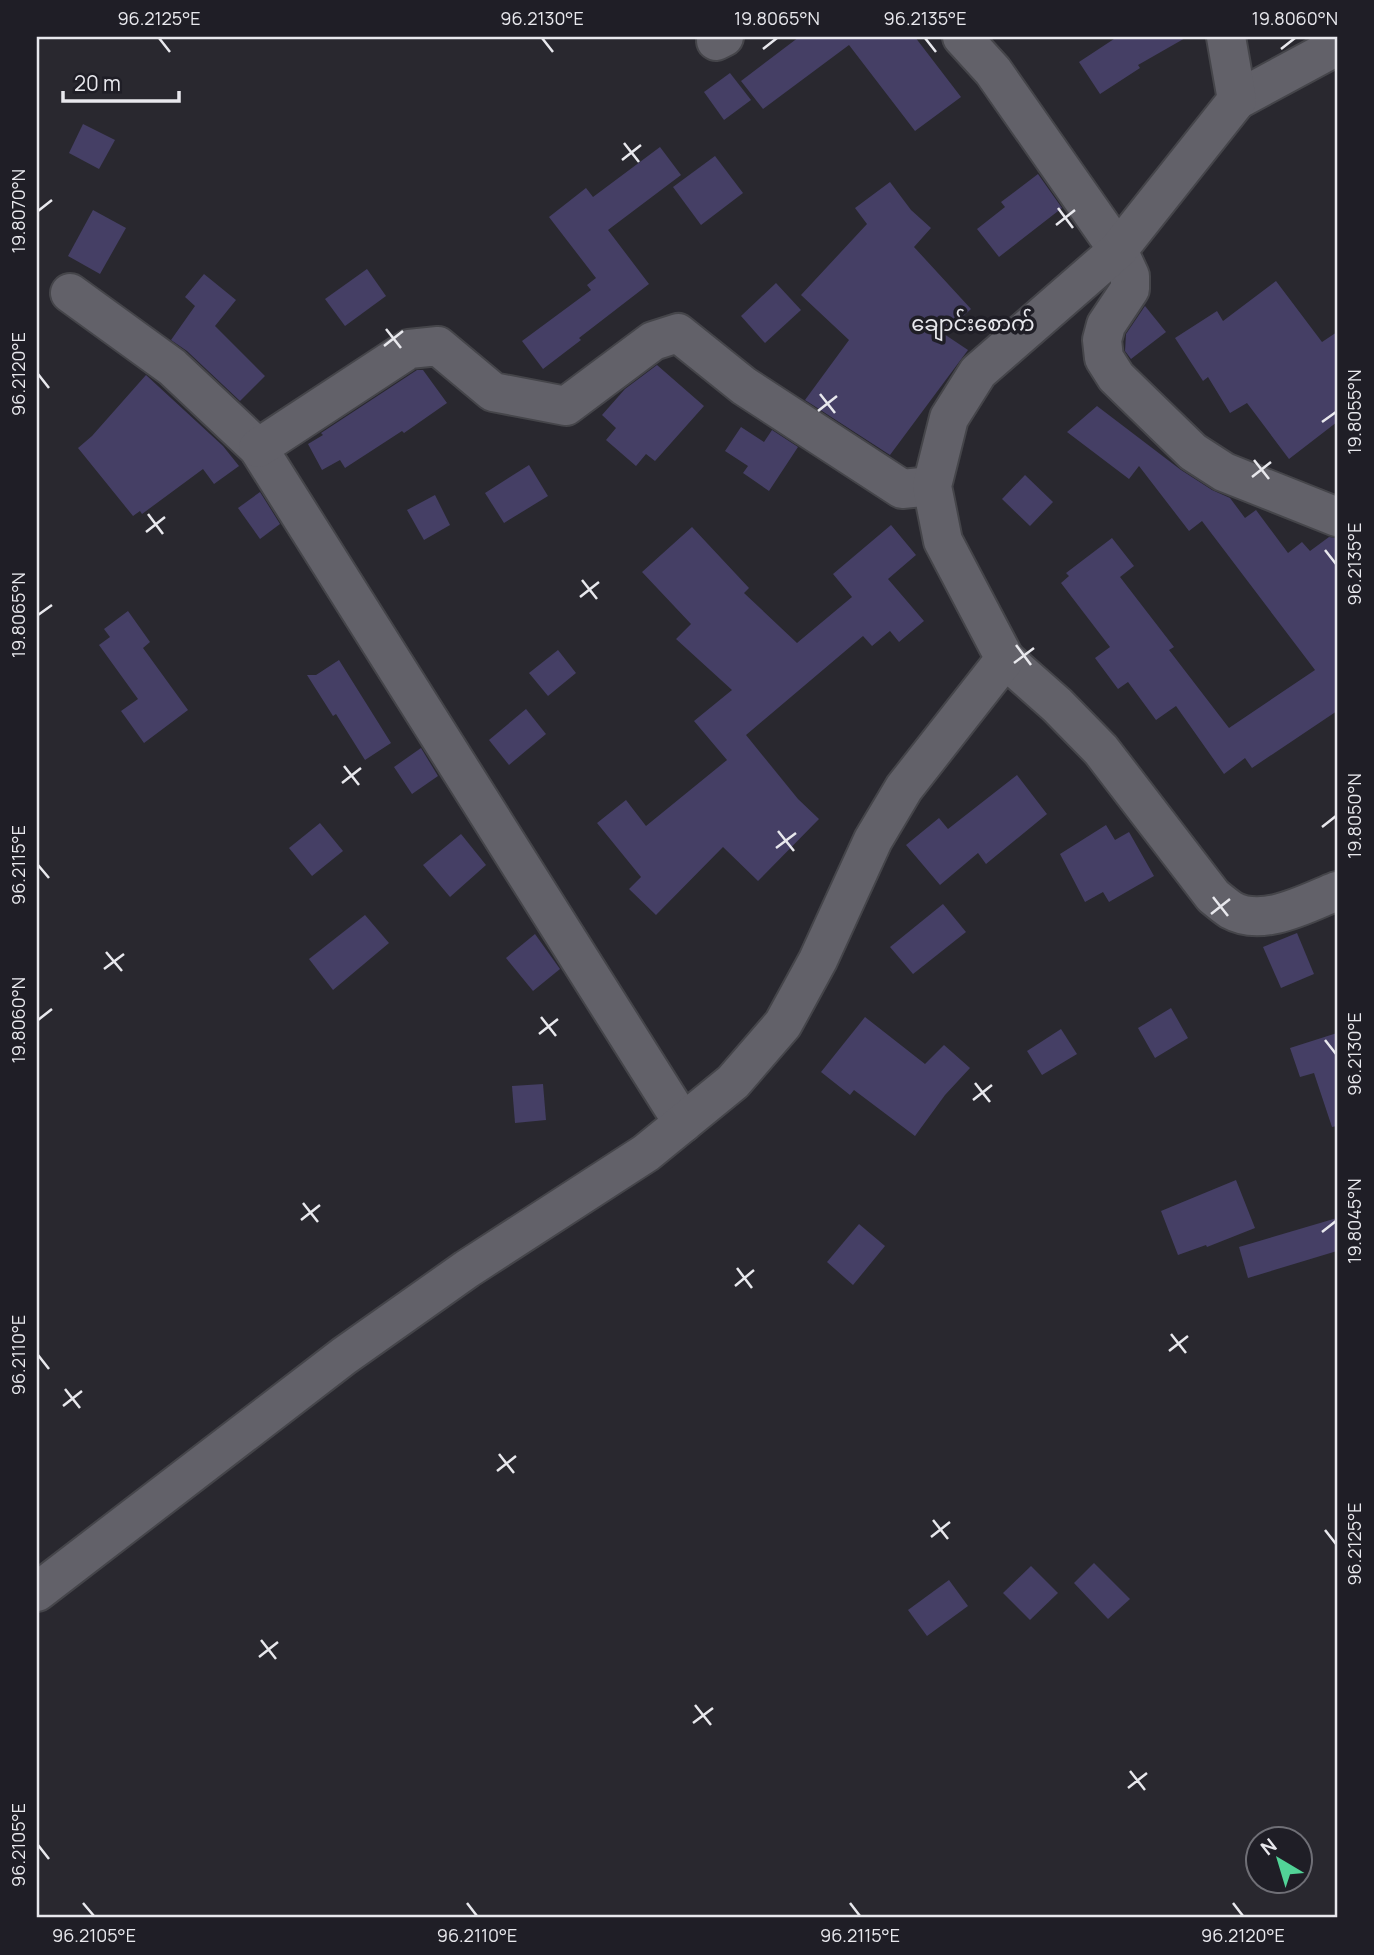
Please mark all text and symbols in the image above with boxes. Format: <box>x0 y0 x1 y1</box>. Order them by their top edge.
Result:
text: 96.2125°E <box>117 6 201 30</box>
text: 96.2130°E <box>500 6 584 30</box>
text: 19.8065°N <box>734 6 820 30</box>
text: 96.2135°E <box>884 6 966 30</box>
text: 19.8060°N <box>1252 6 1338 30</box>
scale bar <box>63 60 178 104</box>
text: 20 m <box>74 69 121 97</box>
text: 19.8070°N <box>6 169 30 253</box>
district label: ချောင်းစောက် <box>911 308 1035 342</box>
text: 96.2120°E <box>6 332 30 416</box>
text: 19.8055°N <box>1342 369 1366 455</box>
text: 96.2135°E <box>1342 523 1366 605</box>
text: 19.8065°N <box>6 572 30 658</box>
text: 19.8050°N <box>1342 773 1366 859</box>
text: 96.2115°E <box>6 825 30 905</box>
text: 19.8060°N <box>6 977 30 1063</box>
text: 96.2130°E <box>1342 1012 1366 1096</box>
text: 19.8045°N <box>1342 1178 1366 1264</box>
text: 96.2110°E <box>6 1315 30 1395</box>
text: 96.2125°E <box>1342 1502 1366 1586</box>
text: 96.2105°E <box>6 1803 30 1887</box>
north arrow <box>1244 1826 1314 1896</box>
text: N <box>1255 1832 1282 1861</box>
text: 96.2105°E <box>52 1923 136 1947</box>
text: 96.2110°E <box>437 1923 517 1947</box>
text: 96.2115°E <box>820 1923 900 1947</box>
text: 96.2120°E <box>1201 1923 1285 1947</box>

